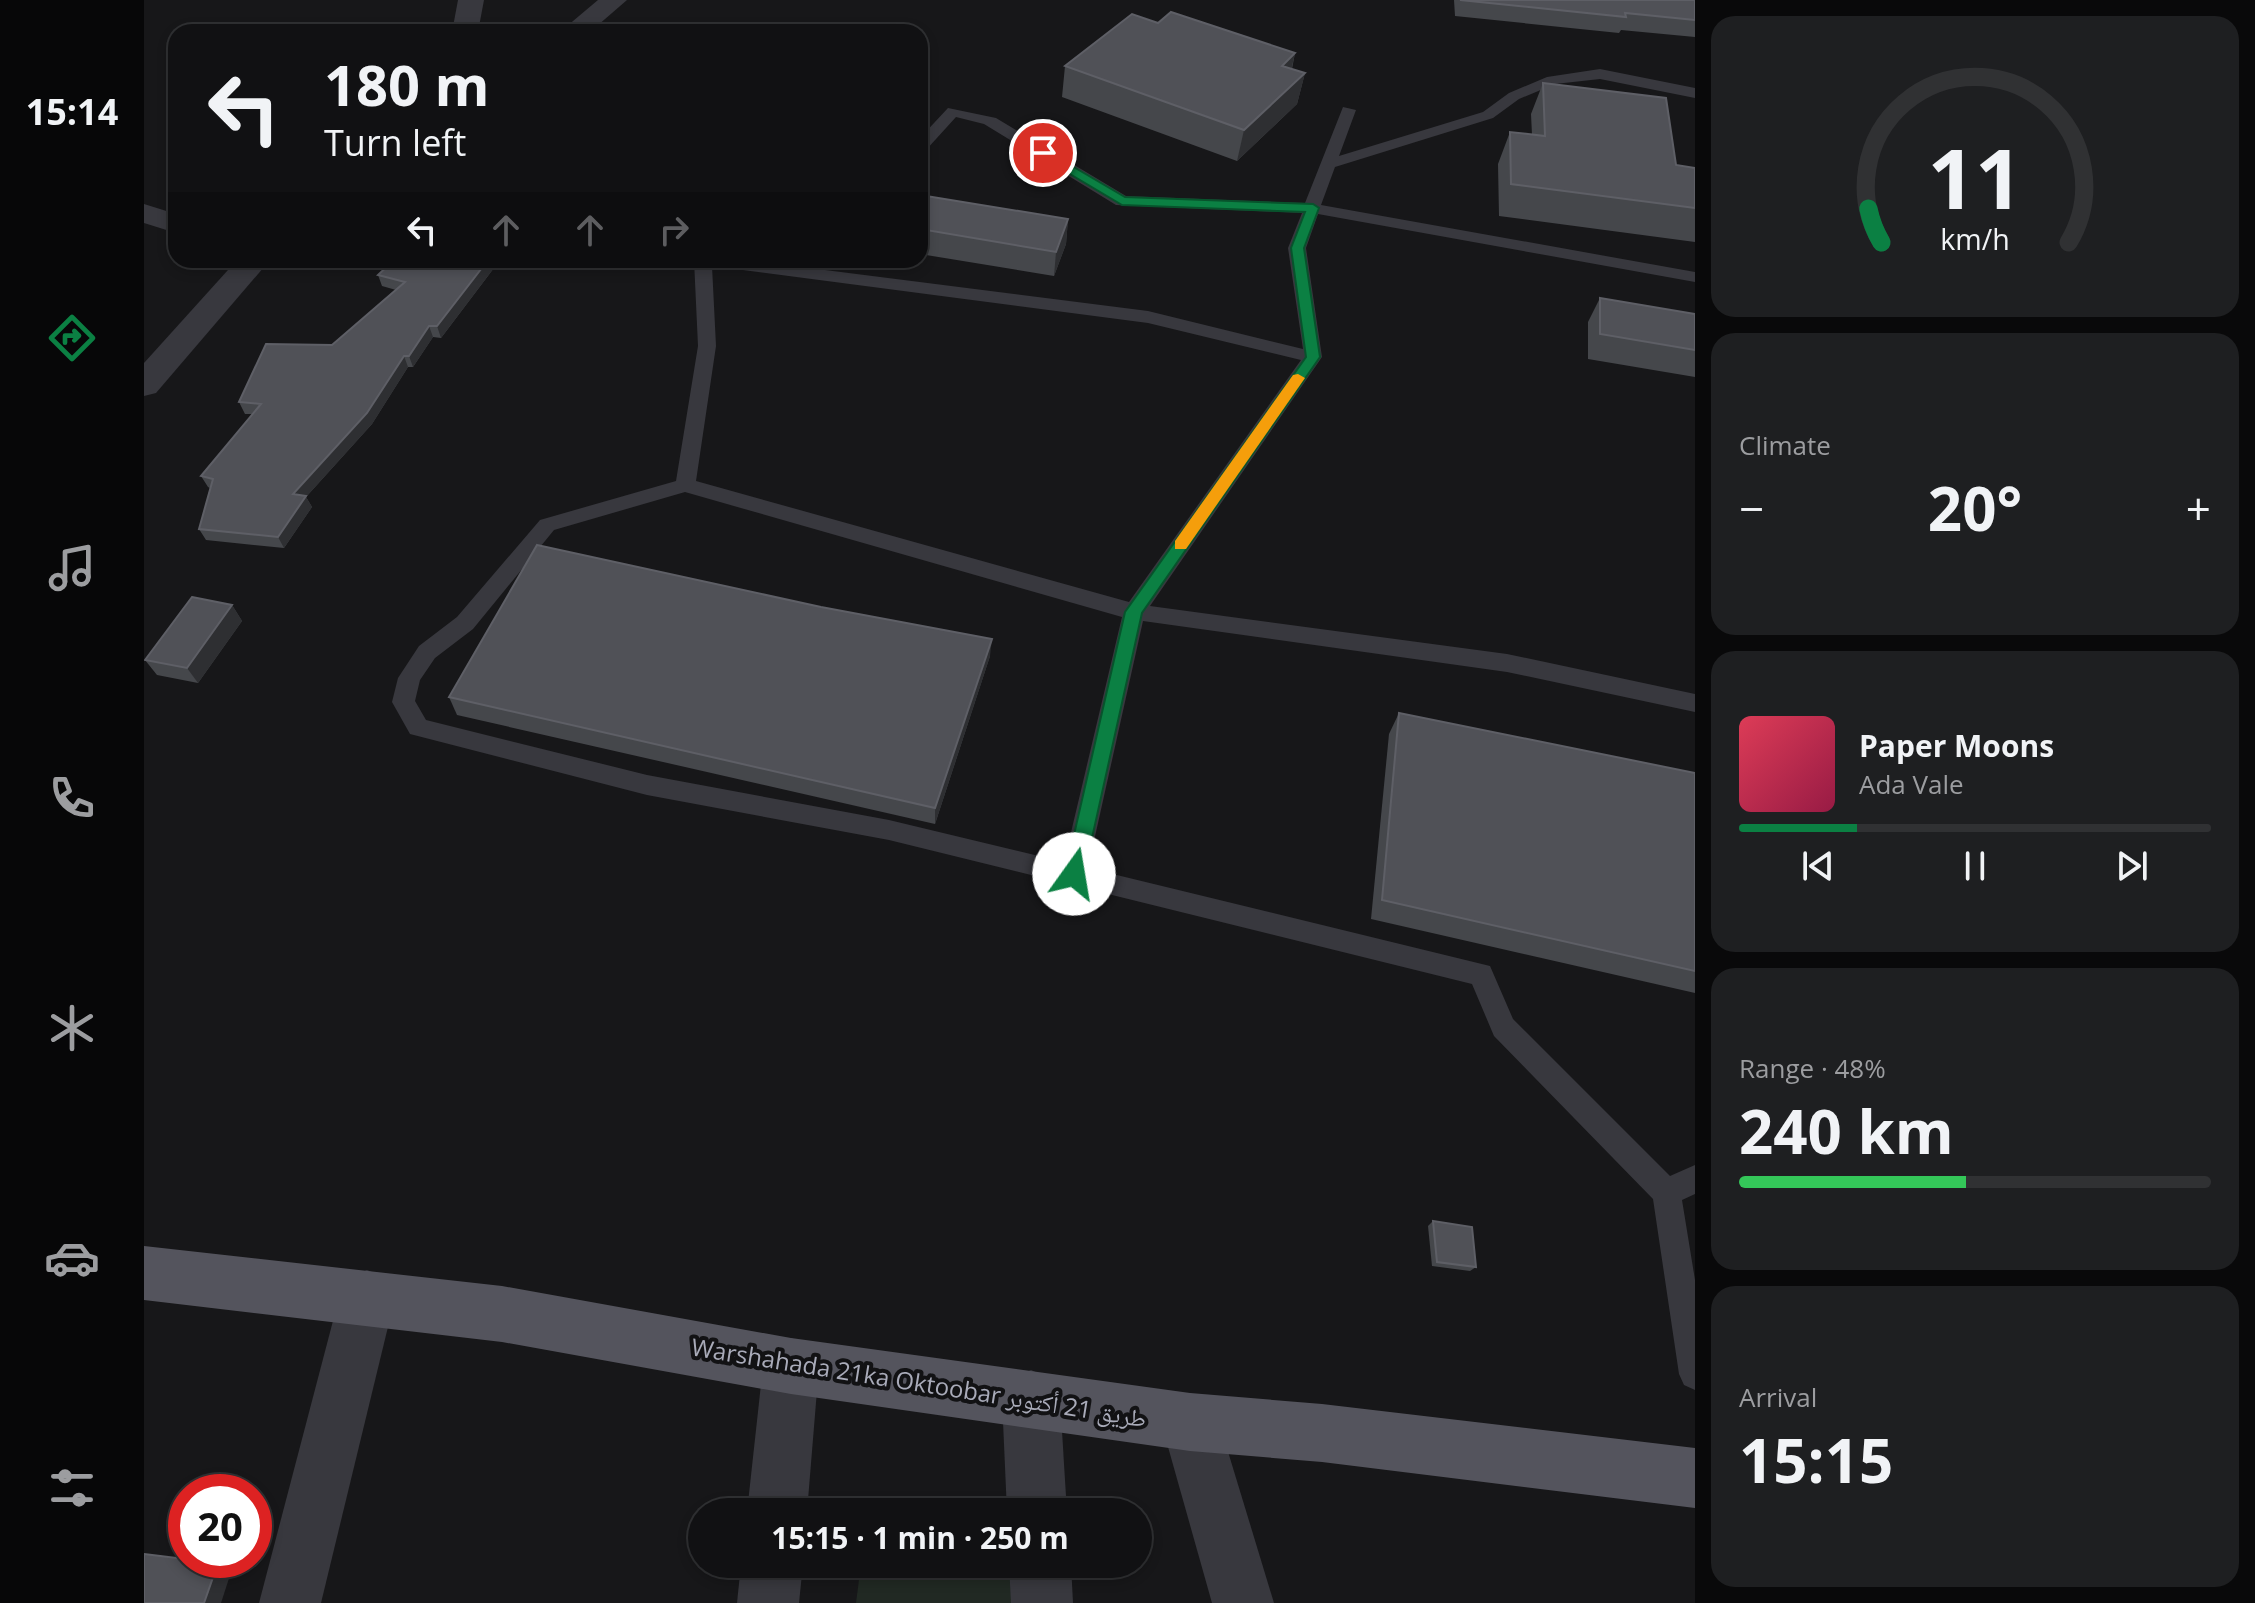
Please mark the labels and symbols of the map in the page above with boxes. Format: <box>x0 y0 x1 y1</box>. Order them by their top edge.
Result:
pin <box>1009 119 1077 187</box>
position arrow <box>1032 832 1116 916</box>
street label: Warshahada 21ka Oktoobar طريق 21 أكتوبر <box>689 1330 1149 1434</box>
speed limit sign: 20 <box>168 1474 272 1578</box>

